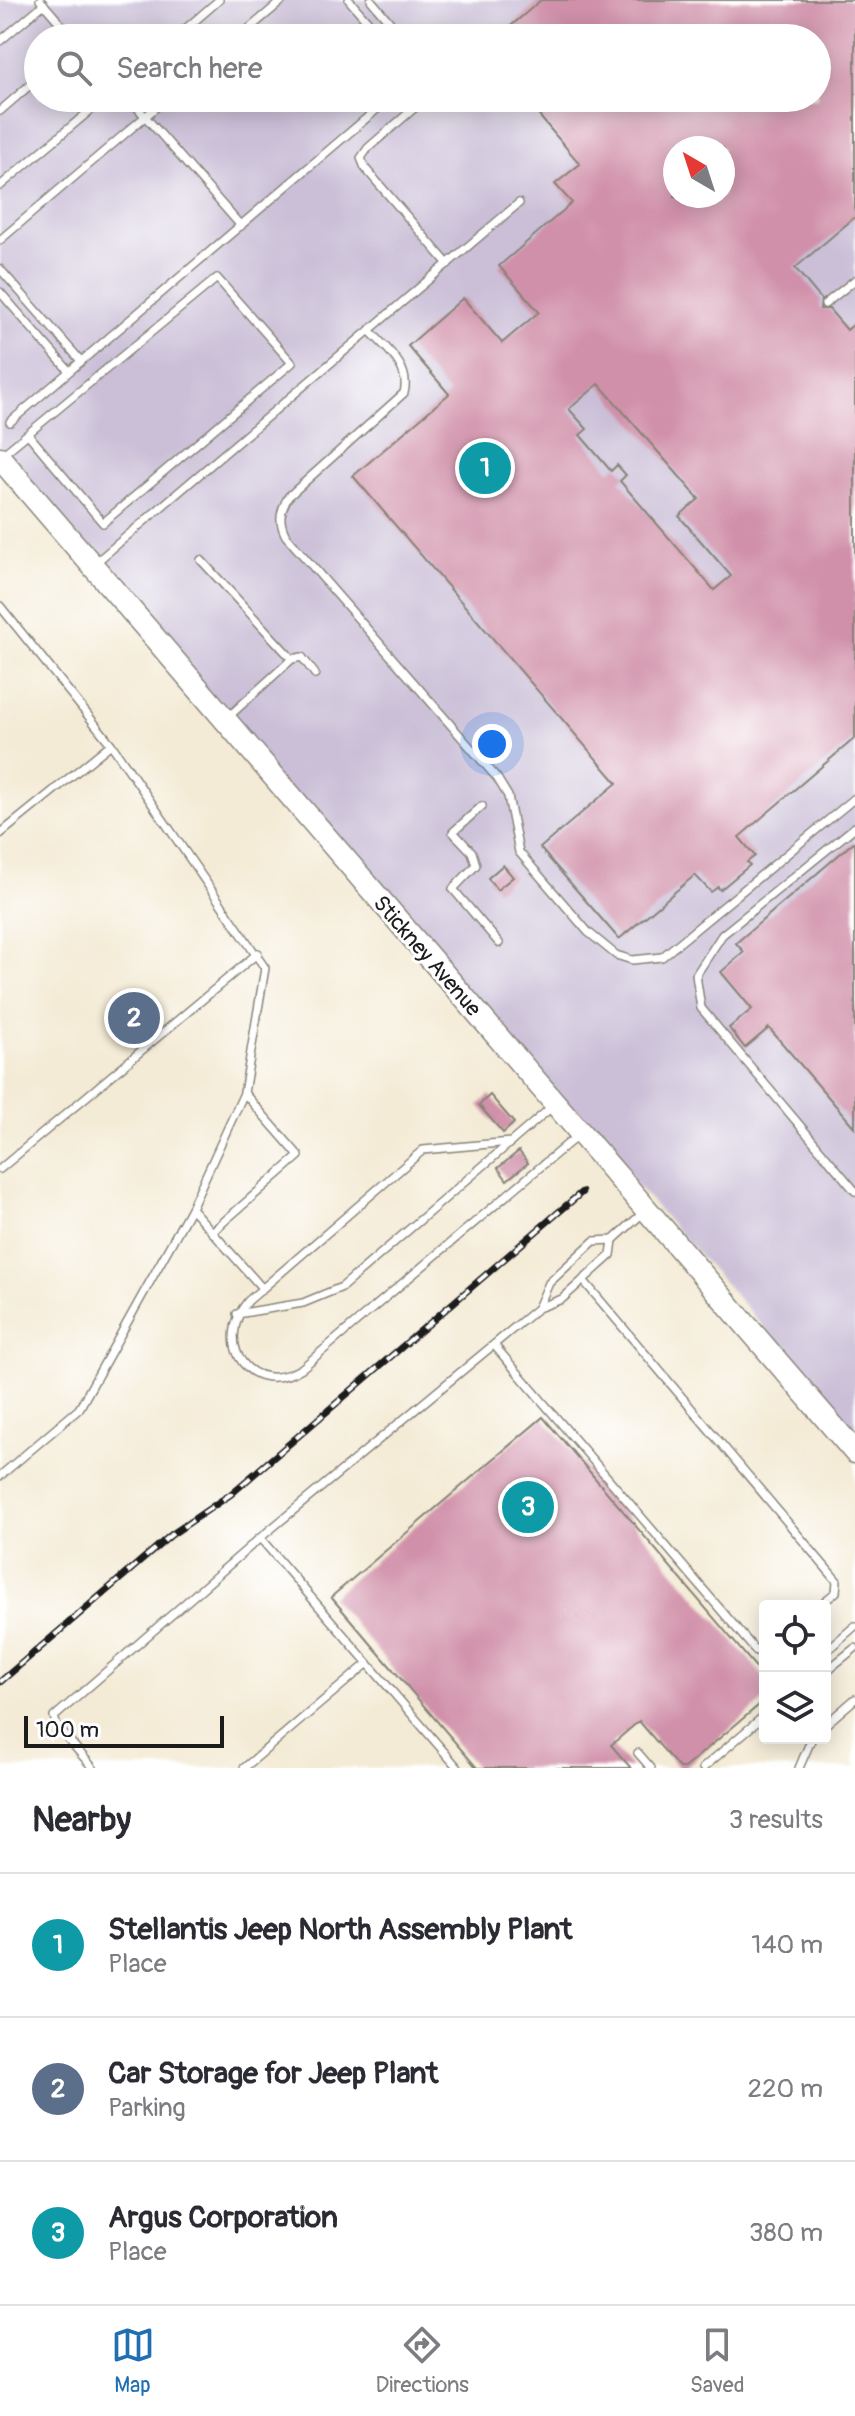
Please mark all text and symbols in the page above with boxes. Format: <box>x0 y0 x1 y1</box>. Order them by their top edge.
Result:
search box <box>24 24 831 112</box>
icon: search <box>52 46 96 90</box>
text: Search here <box>116 50 263 87</box>
north arrow <box>663 136 735 208</box>
pin: 1 <box>459 438 511 498</box>
your location <box>472 724 512 764</box>
street label: Stickney Avenue <box>367 890 487 1022</box>
pin: 2 <box>108 988 160 1048</box>
pin: 3 <box>502 1477 554 1537</box>
map controls <box>759 1600 831 1744</box>
button: locate <box>759 1600 831 1672</box>
button: layers <box>759 1672 831 1744</box>
scale bar <box>24 1712 224 1748</box>
text: 100 m <box>36 1716 99 1744</box>
text: Nearby <box>32 1799 131 1842</box>
text: 3 results <box>729 1804 823 1836</box>
text: Stellantis Jeep North Assembly Plant <box>108 1911 572 1948</box>
text: 1 <box>53 1929 63 1961</box>
text: 140 m <box>751 1929 823 1961</box>
text: Place <box>108 1948 167 1980</box>
text: Car Storage for Jeep Plant <box>108 2055 438 2092</box>
text: 2 <box>51 2073 65 2105</box>
text: 220 m <box>747 2073 823 2105</box>
text: Parking <box>108 2092 186 2124</box>
text: Argus Corporation <box>108 2199 338 2236</box>
text: 3 <box>51 2217 65 2249</box>
text: 380 m <box>749 2217 823 2249</box>
text: Place <box>108 2236 167 2268</box>
tab: Map <box>111 2323 155 2399</box>
tab: Directions <box>376 2323 469 2399</box>
tab: Saved <box>690 2323 744 2399</box>

